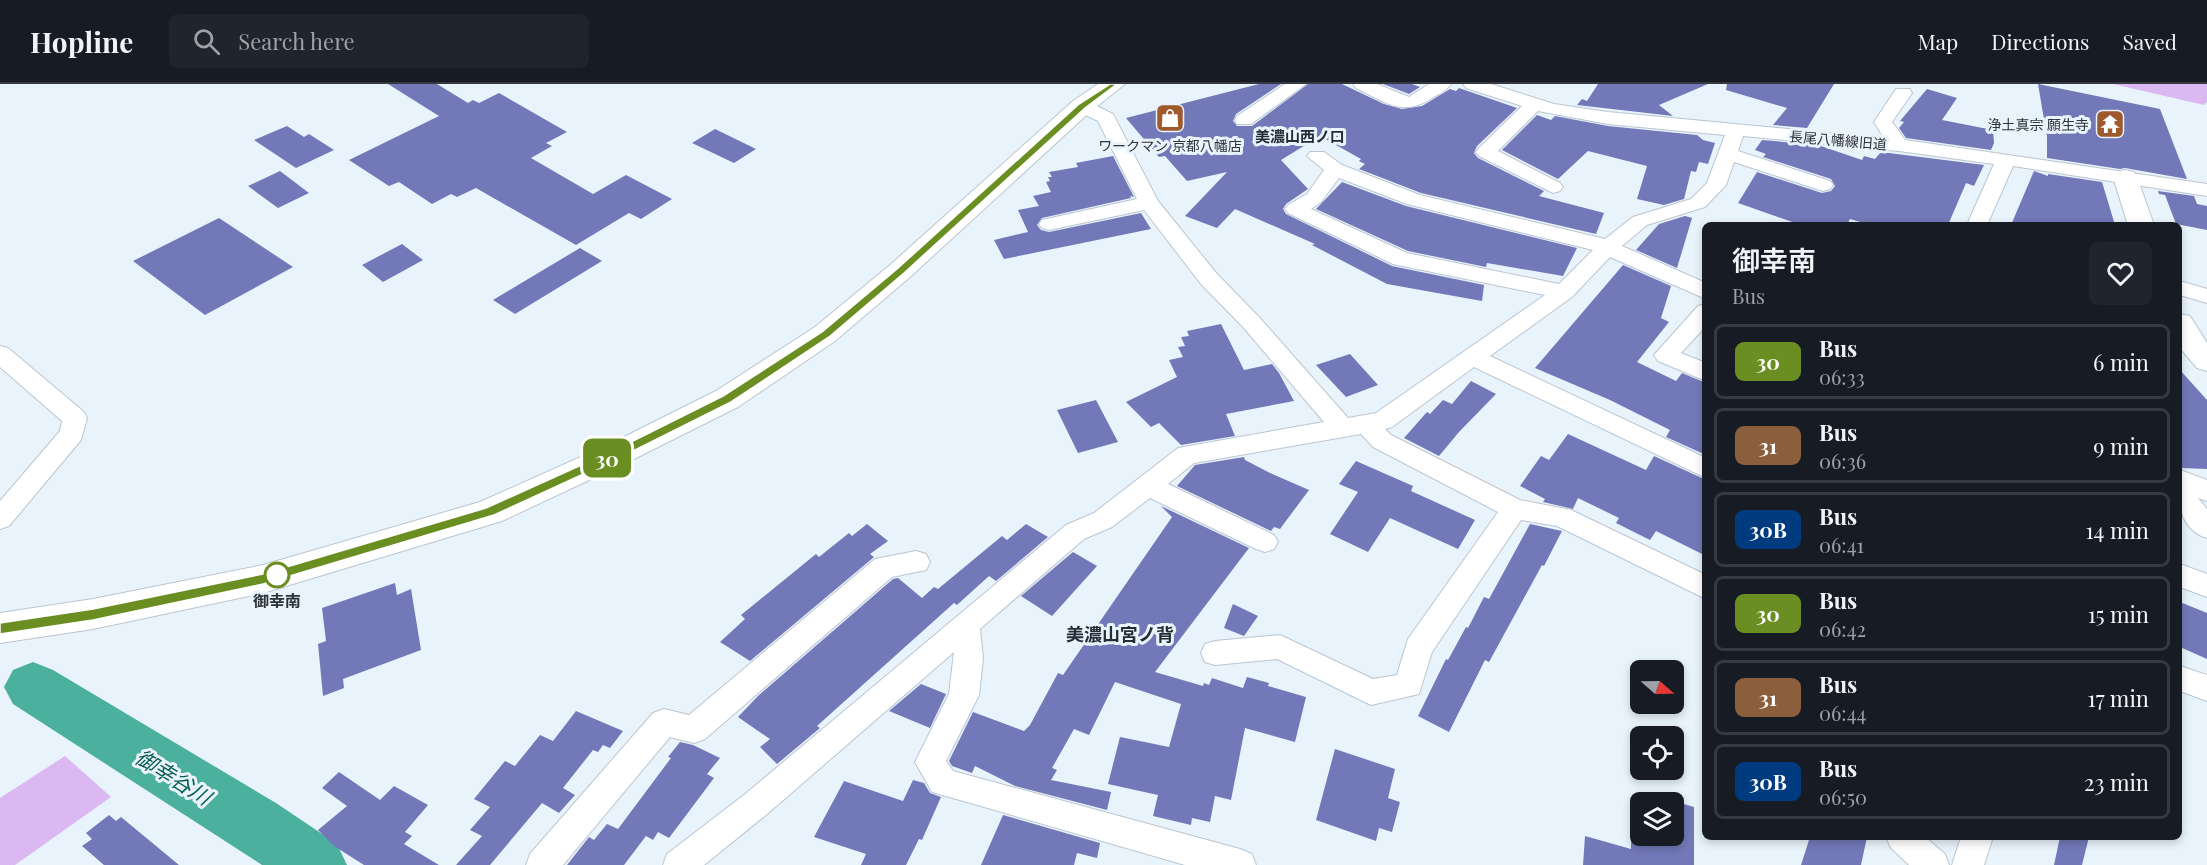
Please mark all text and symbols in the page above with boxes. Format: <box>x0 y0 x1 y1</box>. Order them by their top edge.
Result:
search box <box>169 14 589 68</box>
text: Hopline <box>30 23 133 60</box>
icon: search <box>190 25 223 58</box>
text: Search here <box>238 26 355 56</box>
text: Map <box>1917 27 1958 55</box>
text: Directions <box>1991 27 2089 55</box>
text: Saved <box>2122 27 2177 55</box>
shop icon: ワークマン 京都八幡店 <box>1154 102 1186 134</box>
temple icon: 浄土真宗 願生寺 <box>2094 108 2126 140</box>
place label: 浄土真宗 願生寺 <box>1988 115 2089 134</box>
district label: 美濃山西ノ口 <box>1255 126 1345 146</box>
street label: 長尾八幡線旧道 <box>1788 126 1888 154</box>
place label: ワークマン 京都八幡店 <box>1098 136 1242 155</box>
text: 御幸南 <box>1732 241 1816 278</box>
button: heart <box>2089 242 2152 305</box>
text: Bus <box>1732 282 1765 309</box>
text: Bus <box>1819 333 1857 363</box>
text: 30 <box>1756 347 1780 375</box>
text: 6 min <box>2093 347 2149 377</box>
text: 06:33 <box>1819 363 1865 390</box>
text: Bus <box>1819 417 1857 447</box>
text: 31 <box>1759 431 1777 459</box>
text: 9 min <box>2093 431 2149 461</box>
line badge: 30 <box>580 438 634 478</box>
text: 30 <box>595 444 619 472</box>
text: 06:36 <box>1819 447 1866 474</box>
text: Bus <box>1819 501 1857 531</box>
text: 30B <box>1749 515 1787 543</box>
text: 14 min <box>2085 515 2149 545</box>
text: 06:41 <box>1819 531 1864 558</box>
marker: 御幸南 <box>264 562 290 588</box>
text: Bus <box>1819 585 1857 615</box>
place label: 御幸南 <box>253 590 301 611</box>
text: 30 <box>1756 599 1780 627</box>
text: 15 min <box>2088 599 2149 629</box>
text: 06:42 <box>1819 615 1866 642</box>
district label: 美濃山宮ノ背 <box>1066 622 1174 646</box>
north arrow <box>1630 660 1684 714</box>
map controls <box>1630 660 1684 846</box>
text: Bus <box>1819 669 1857 699</box>
text: 31 <box>1759 683 1777 711</box>
text: 17 min <box>2088 683 2149 713</box>
text: 06:44 <box>1819 699 1866 726</box>
button: locate <box>1630 726 1684 780</box>
water label: 御幸谷川 <box>131 742 219 811</box>
text: Bus <box>1819 753 1857 783</box>
text: 30B <box>1749 767 1787 795</box>
text: 23 min <box>2084 767 2149 797</box>
text: 06:50 <box>1819 783 1867 810</box>
button: layers <box>1630 792 1684 846</box>

